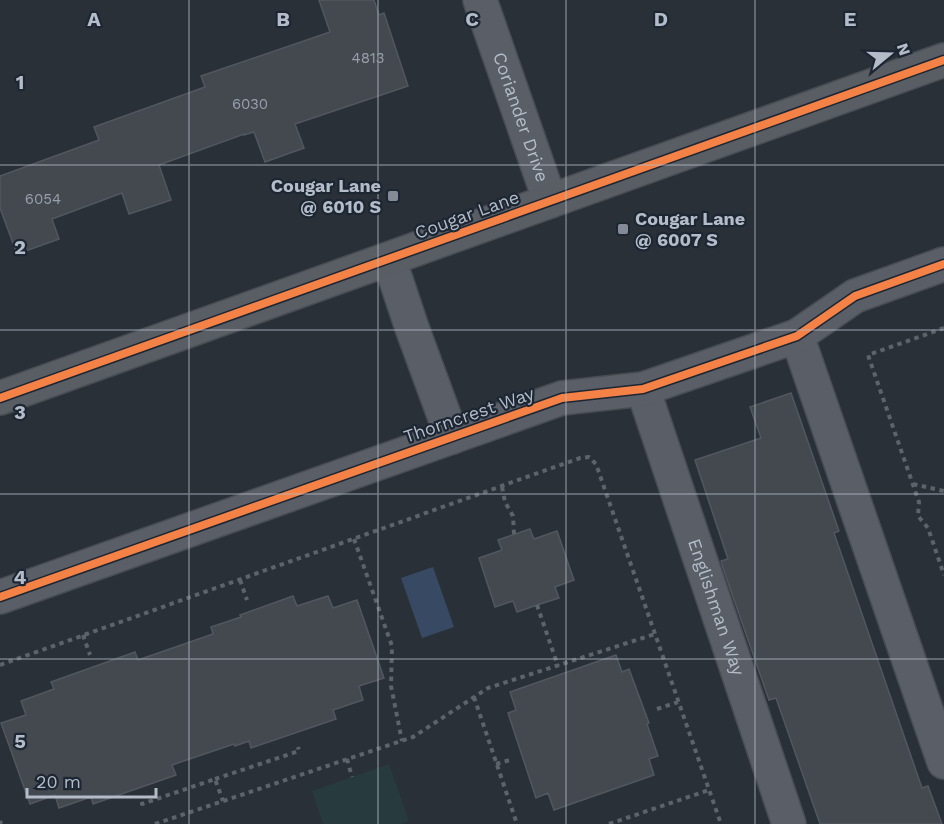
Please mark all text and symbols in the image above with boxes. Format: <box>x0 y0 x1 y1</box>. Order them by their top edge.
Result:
text: A <box>87 7 101 31</box>
text: B <box>276 7 290 31</box>
text: C <box>465 7 479 31</box>
text: D <box>654 7 668 31</box>
text: E <box>844 7 856 31</box>
north arrow <box>860 24 920 84</box>
text: N <box>893 41 915 58</box>
house number: 4813 <box>351 49 385 67</box>
street label: Coriander Drive <box>489 49 554 185</box>
text: 1 <box>16 70 24 94</box>
house number: 6030 <box>232 95 268 113</box>
place label: Cougar Lane @ 6010 S <box>271 175 381 217</box>
street label: Cougar Lane <box>412 186 522 243</box>
marker: Cougar Lane @ 6010 S <box>386 189 400 203</box>
house number: 6054 <box>25 190 61 208</box>
place label: Cougar Lane @ 6007 S <box>635 208 745 250</box>
marker: Cougar Lane @ 6007 S <box>616 222 630 236</box>
text: 2 <box>14 235 26 259</box>
street label: Thorncrest Way <box>401 382 538 447</box>
text: 3 <box>14 400 26 424</box>
street label: Englishman Way <box>684 536 750 679</box>
text: 4 <box>14 565 27 589</box>
text: 5 <box>14 729 26 753</box>
scale bar <box>27 761 156 799</box>
text: 20 m <box>36 771 81 792</box>

